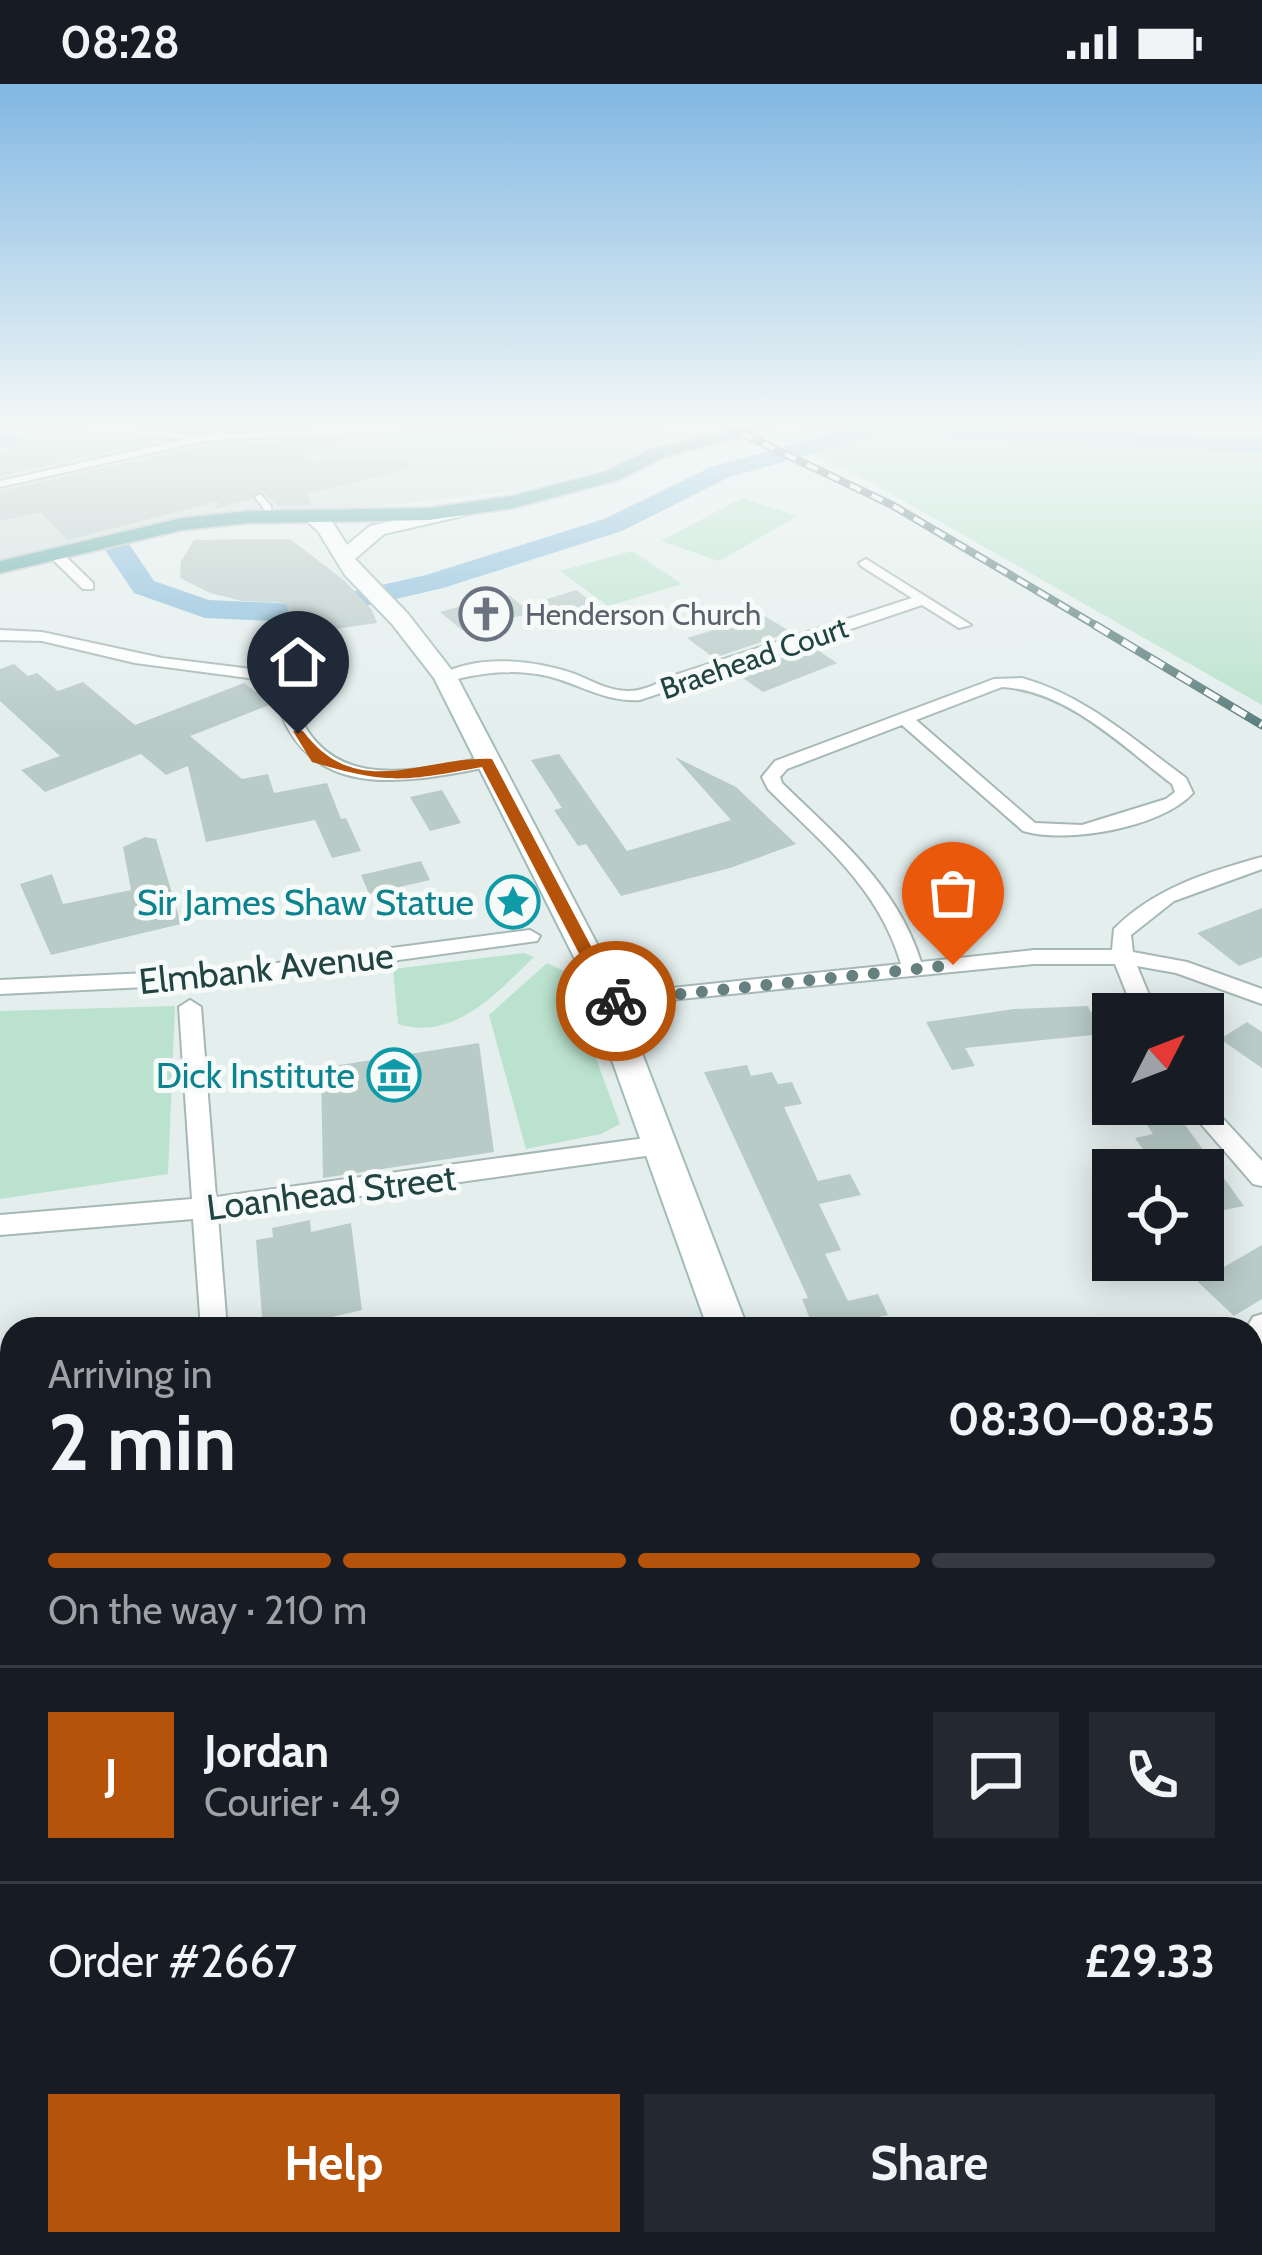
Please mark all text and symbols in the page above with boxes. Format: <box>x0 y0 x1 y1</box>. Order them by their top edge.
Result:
text: 08:28 <box>60 15 180 69</box>
church icon: Henderson Church <box>458 586 514 642</box>
place label: Henderson Church <box>525 596 761 633</box>
street label: Braehead Court <box>655 609 853 707</box>
pin <box>247 611 349 734</box>
icon: home <box>265 629 331 695</box>
pin <box>902 842 1004 965</box>
icon: bag <box>920 860 986 926</box>
place icon: Sir James Shaw Statue <box>485 874 541 930</box>
place label: Sir James Shaw Statue <box>137 880 474 924</box>
street label: Elmbank Avenue <box>137 933 395 1003</box>
courier <box>556 941 676 1061</box>
icon: bike <box>583 968 649 1034</box>
north arrow <box>1092 993 1224 1125</box>
map controls <box>1092 993 1224 1281</box>
museum icon: Dick Institute <box>366 1047 422 1103</box>
place label: Dick Institute <box>156 1053 355 1097</box>
button: locate <box>1092 1149 1224 1281</box>
street label: Loanhead Street <box>204 1155 458 1229</box>
text: Arriving in <box>48 1350 212 1398</box>
text: 08:30–08:35 <box>948 1392 1215 1446</box>
text: 2 min <box>48 1395 236 1490</box>
text: On the way · 210 m <box>48 1586 367 1634</box>
button: chat <box>933 1712 1059 1838</box>
button: phone <box>1089 1712 1215 1838</box>
text: Jordan <box>204 1724 329 1778</box>
text: J <box>105 1748 117 1802</box>
text: Courier · 4.9 <box>204 1778 401 1826</box>
text: Order #2667 <box>48 1934 297 1988</box>
text: £29.33 <box>1085 1934 1215 1988</box>
button: Help <box>48 2094 620 2232</box>
button: Share <box>644 2094 1215 2232</box>

